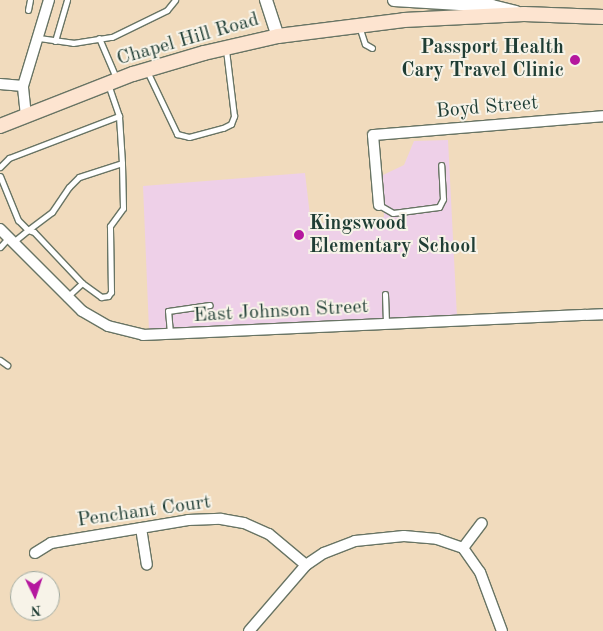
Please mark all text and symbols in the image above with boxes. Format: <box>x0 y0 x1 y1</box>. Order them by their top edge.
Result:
street label: Chapel Hill Road <box>114 8 262 72</box>
place label: Passport Health Cary Travel Clinic <box>401 36 564 83</box>
marker: Passport Health Cary Travel Clinic <box>568 53 582 67</box>
street label: Boyd Street <box>435 92 539 124</box>
place label: Kingswood Elementary School <box>309 212 476 259</box>
marker: Kingswood Elementary School <box>293 229 305 241</box>
street label: East Johnson Street <box>193 295 369 329</box>
street label: Penchant Court <box>76 491 212 533</box>
north arrow <box>10 571 60 621</box>
text: N <box>30 603 42 617</box>

